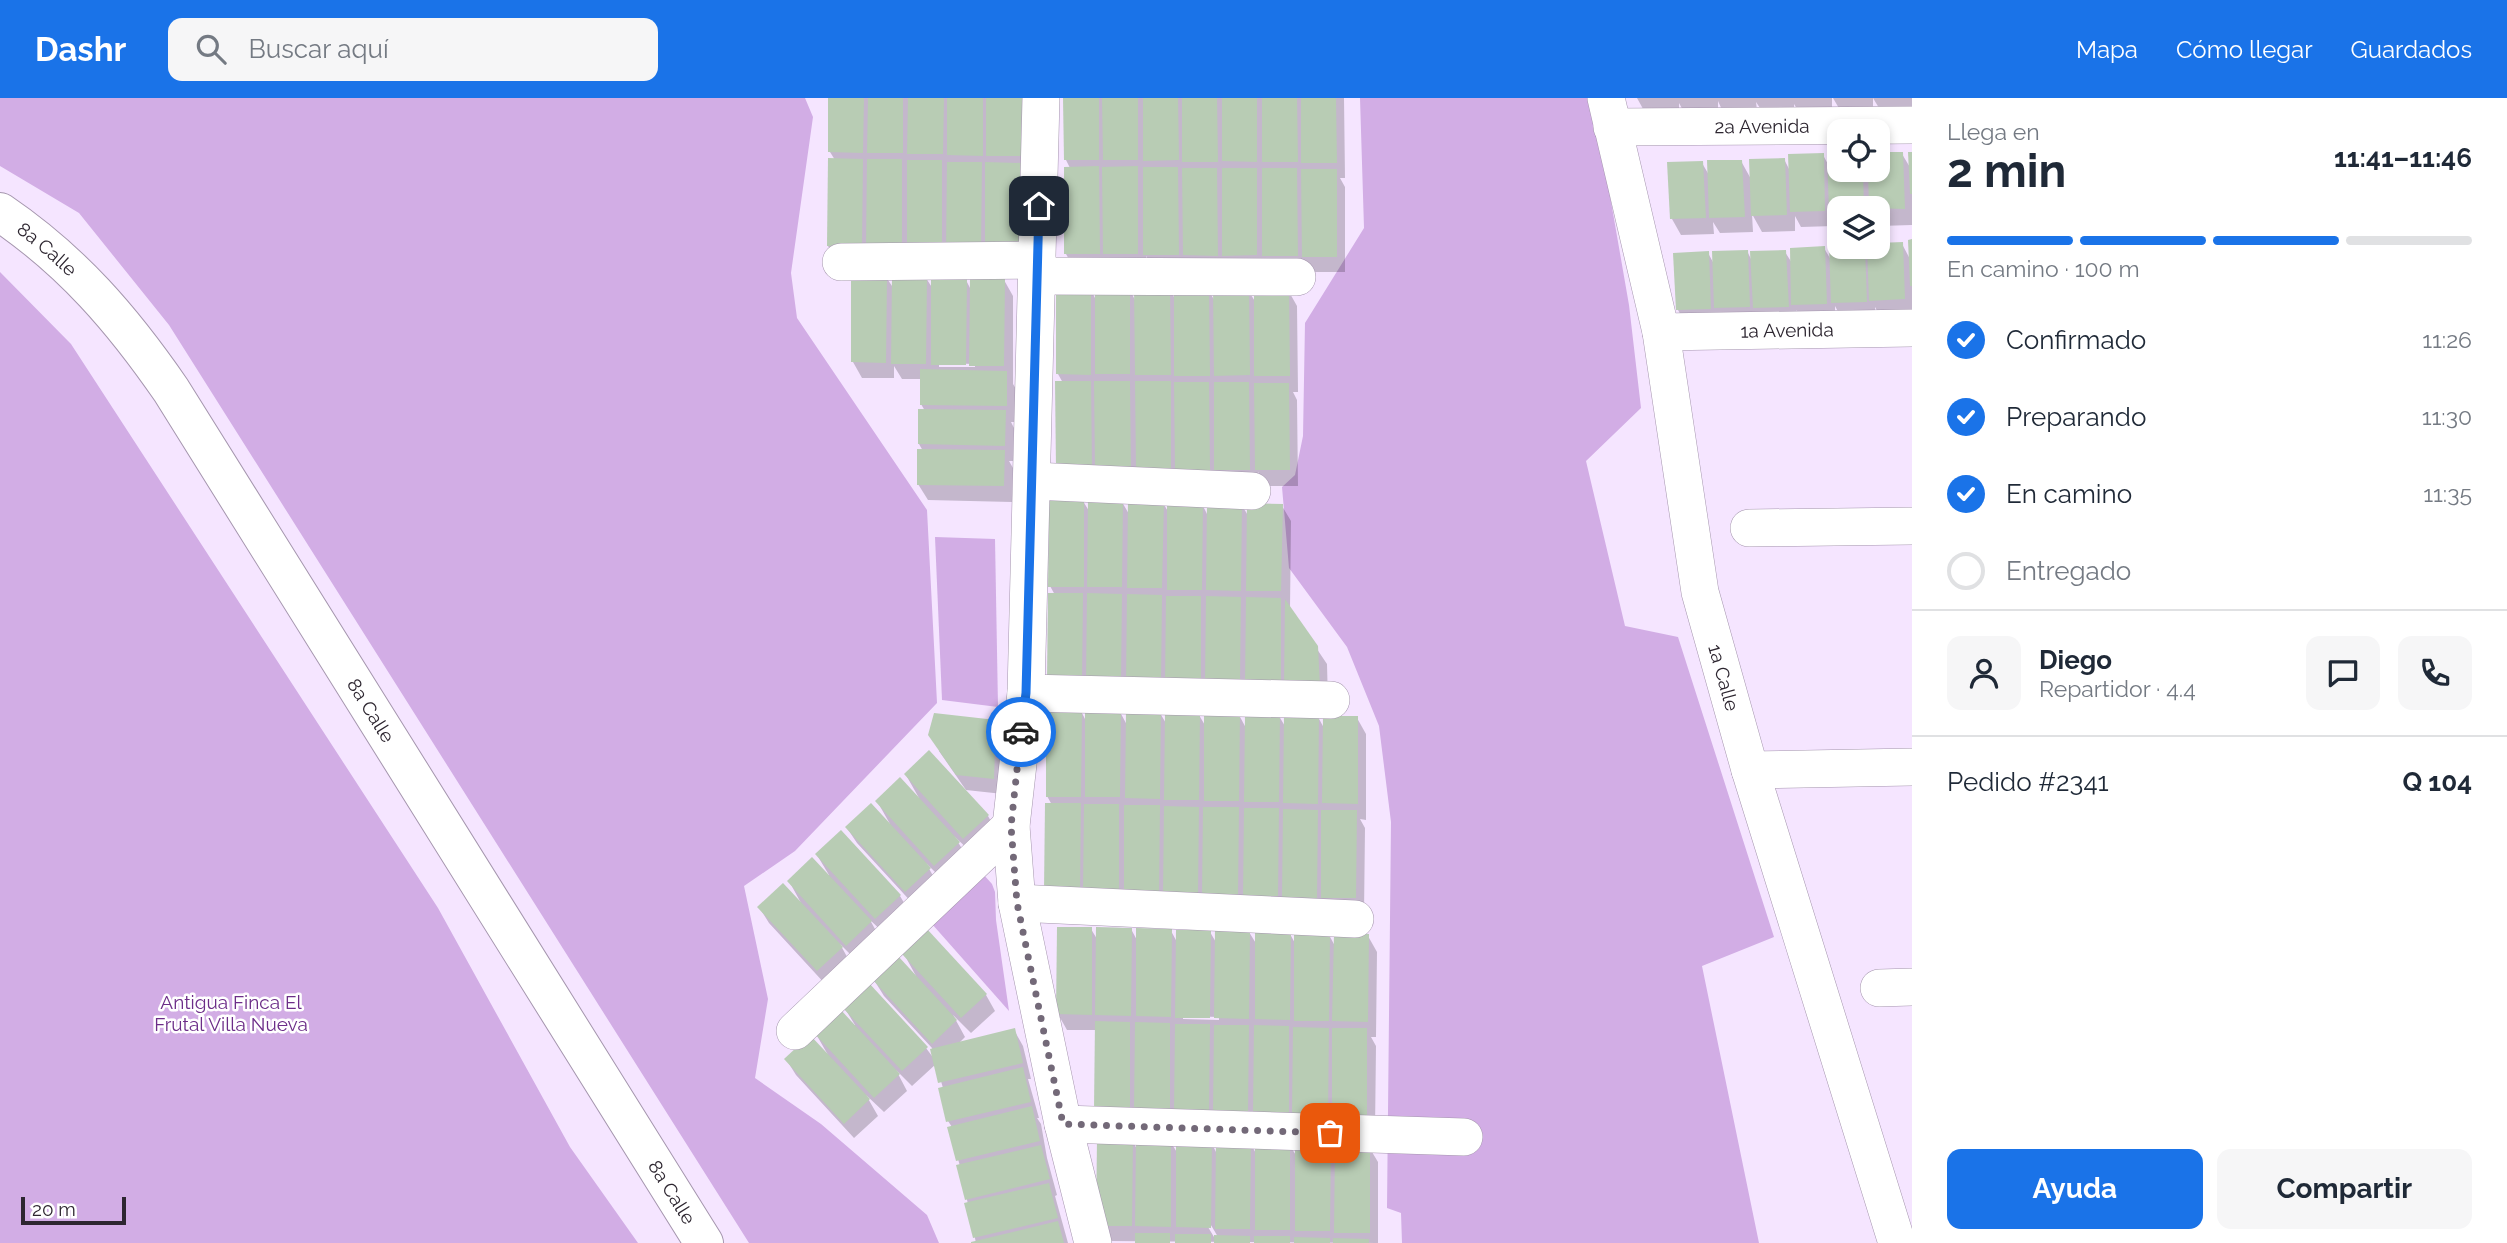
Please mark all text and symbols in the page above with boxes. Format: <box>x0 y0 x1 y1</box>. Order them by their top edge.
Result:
search box <box>168 18 658 81</box>
text: Dashr <box>35 30 126 69</box>
icon: search <box>192 30 230 68</box>
text: Buscar aquí <box>248 34 389 64</box>
text: Mapa <box>2076 35 2138 64</box>
text: Cómo llegar <box>2176 35 2313 64</box>
text: Guardados <box>2351 35 2472 64</box>
street label: 2a Avenida <box>1714 115 1810 137</box>
text: Llega en <box>1947 118 2040 145</box>
map controls <box>1827 119 1890 259</box>
button: locate <box>1827 119 1890 182</box>
text: 11:41–11:46 <box>2334 143 2472 173</box>
text: 2 min <box>1947 144 2066 198</box>
pin <box>1009 176 1069 236</box>
icon: home <box>1020 187 1058 225</box>
button: layers <box>1827 196 1890 259</box>
street label: 8a Calle <box>13 217 82 280</box>
text: En camino · 100 m <box>1947 255 2140 282</box>
street label: 1a Avenida <box>1740 318 1834 342</box>
icon: check <box>1947 321 1985 359</box>
text: Confirmado <box>2006 325 2146 355</box>
text: 11:26 <box>2422 326 2472 353</box>
icon: check <box>1947 398 1985 436</box>
text: Preparando <box>2006 402 2146 432</box>
text: 11:30 <box>2422 403 2472 430</box>
icon: check <box>1947 475 1985 513</box>
text: En camino <box>2006 479 2132 509</box>
text: 11:35 <box>2423 480 2472 507</box>
text: Entregado <box>2006 556 2131 586</box>
button: person <box>1947 636 2021 710</box>
button: chat <box>2306 636 2380 710</box>
button: phone <box>2398 636 2472 710</box>
street label: 1a Calle <box>1704 642 1744 713</box>
text: Diego <box>2039 645 2112 675</box>
street label: 8a Calle <box>343 674 399 746</box>
text: Repartidor · 4.4 <box>2039 675 2196 702</box>
courier <box>986 697 1056 767</box>
icon: car <box>1002 713 1040 751</box>
text: Pedido #2341 <box>1947 767 2109 797</box>
text: Q 104 <box>2402 767 2472 797</box>
park label: Antigua Finca El Frutal Villa Nueva <box>154 991 308 1035</box>
pin <box>1300 1103 1360 1163</box>
icon: bag <box>1311 1114 1349 1152</box>
button: Ayuda <box>1947 1149 2203 1229</box>
button: Compartir <box>2217 1149 2472 1229</box>
street label: 8a Calle <box>644 1156 700 1228</box>
scale bar <box>21 1194 126 1226</box>
text: 20 m <box>32 1198 76 1220</box>

